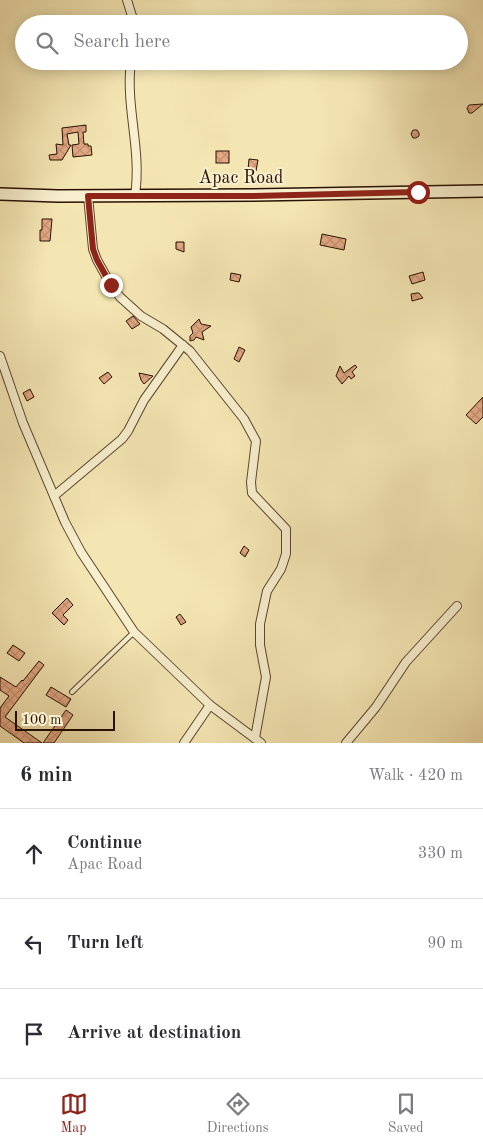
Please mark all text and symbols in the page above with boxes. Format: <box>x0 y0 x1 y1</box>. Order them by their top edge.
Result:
search box <box>15 15 468 70</box>
icon: search <box>33 29 61 57</box>
text: Search here <box>73 33 170 52</box>
street label: Apac Road <box>199 169 283 187</box>
route start <box>407 181 430 204</box>
route end <box>100 274 123 297</box>
scale bar <box>15 708 115 731</box>
text: 100 m <box>22 713 61 727</box>
text: 6 min <box>20 765 73 786</box>
text: Walk · 420 m <box>368 768 463 784</box>
text: Continue <box>67 834 142 853</box>
icon: ahead <box>20 840 48 868</box>
text: 330 m <box>418 846 463 862</box>
text: Apac Road <box>67 857 143 873</box>
icon: left <box>20 930 48 958</box>
text: Turn left <box>67 934 144 953</box>
text: 90 m <box>427 936 463 952</box>
icon: arrive <box>20 1020 48 1048</box>
text: Arrive at destination <box>67 1024 241 1043</box>
tab: Map <box>60 1090 88 1137</box>
tab: Directions <box>207 1090 269 1137</box>
tab: Saved <box>388 1090 423 1137</box>

